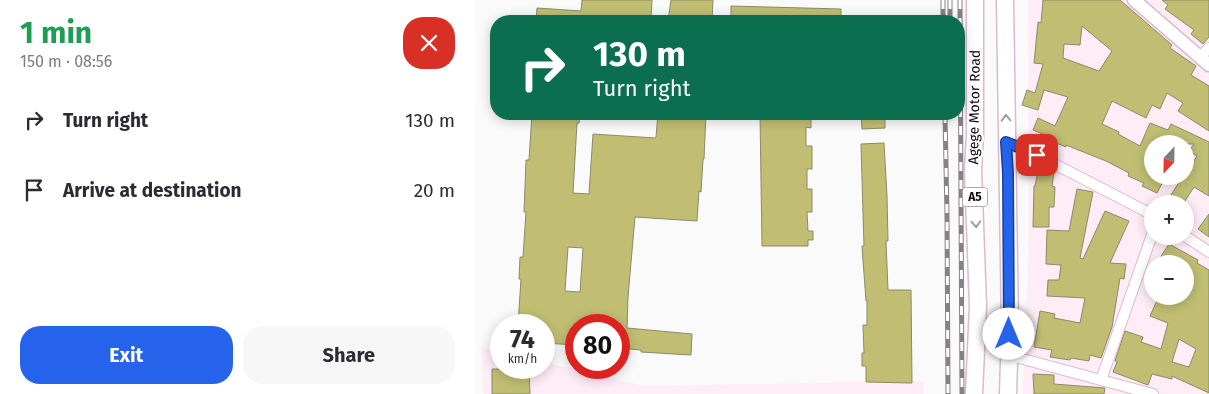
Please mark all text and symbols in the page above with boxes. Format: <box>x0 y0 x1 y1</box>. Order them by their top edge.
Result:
text: 1 min <box>20 15 92 51</box>
button: close <box>403 17 455 69</box>
text: 130 m <box>593 33 686 75</box>
icon: right <box>510 35 575 100</box>
street label: Agege Motor Road <box>965 50 984 164</box>
text: 150 m · 08:56 <box>20 52 112 71</box>
text: Turn right <box>593 75 690 102</box>
icon: right <box>20 106 48 134</box>
text: Turn right <box>63 109 148 132</box>
text: 130 m <box>405 109 455 132</box>
one-way arrow <box>1001 114 1011 122</box>
pin <box>1016 134 1058 176</box>
north arrow <box>1144 135 1194 185</box>
map controls <box>1144 135 1194 305</box>
icon: arrive <box>1023 141 1051 169</box>
icon: arrive <box>20 176 48 204</box>
text: Arrive at destination <box>63 179 242 202</box>
text: 20 m <box>414 179 455 202</box>
road number: A5 <box>963 188 987 206</box>
button: + <box>1144 195 1194 245</box>
one-way arrow <box>970 220 981 228</box>
button: − <box>1144 255 1194 305</box>
position arrow <box>982 307 1034 359</box>
speed limit sign: 80 <box>565 314 630 379</box>
text: 74 <box>510 325 535 355</box>
button: Exit <box>20 326 233 384</box>
button: Share <box>243 326 455 384</box>
text: km/h <box>508 352 537 366</box>

